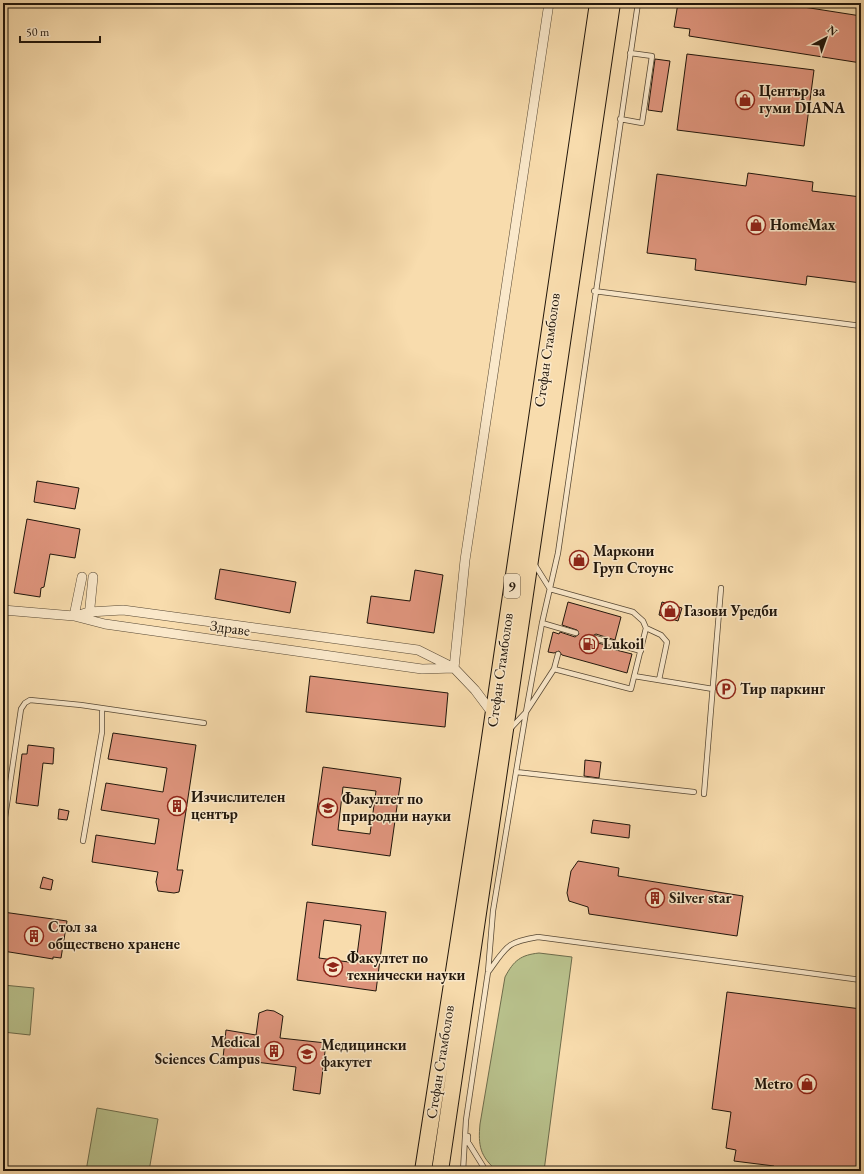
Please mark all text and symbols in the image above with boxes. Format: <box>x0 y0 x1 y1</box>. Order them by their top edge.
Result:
scale bar <box>20 18 100 44</box>
north arrow <box>806 18 846 58</box>
text: N <box>825 22 841 39</box>
text: 50 m <box>26 24 50 40</box>
place label: Център за гуми DIANA <box>759 81 845 117</box>
shop icon: Център за гуми DIANA <box>734 89 756 111</box>
shop icon: HomeMax <box>745 214 767 236</box>
place label: HomeMax <box>770 215 836 234</box>
street label: Стефан Стамболов <box>529 292 564 408</box>
place label: Маркони Груп Стоунс <box>593 541 674 577</box>
shop icon: Маркони Груп Стоунс <box>568 549 590 571</box>
road number: 9 <box>504 574 520 598</box>
shop icon: Газови Уредби <box>659 600 681 622</box>
place label: Газови Уредби <box>684 601 778 620</box>
street label: Стефан Стамболов <box>482 612 517 728</box>
street label: Здраве <box>209 615 251 640</box>
fuel station icon: Lukoil <box>578 633 600 655</box>
place label: Lukoil <box>603 634 645 653</box>
parking icon: Тир паркинг <box>715 678 737 700</box>
place label: Тир паркинг <box>740 679 825 698</box>
place label: Изчислителен център <box>191 787 286 823</box>
place label: Факултет по природни науки <box>342 789 451 825</box>
building icon: Изчислителен център <box>166 795 188 817</box>
school or university icon: Факултет по природни науки <box>317 797 339 819</box>
building icon: Silver star <box>644 887 666 909</box>
place label: Silver star <box>669 888 732 907</box>
place label: Стол за обществено хранене <box>48 917 180 953</box>
building icon: Стол за обществено хранене <box>23 925 45 947</box>
place label: Факултет по технически науки <box>347 948 465 984</box>
school or university icon: Факултет по технически науки <box>322 956 344 978</box>
street label: Стефан Стамболов <box>421 1004 458 1120</box>
place label: Medical Sciences Campus <box>155 1032 261 1068</box>
place label: Медицински факутет <box>321 1035 407 1071</box>
building icon: Medical Sciences Campus <box>263 1040 285 1062</box>
school or university icon: Медицински факутет <box>296 1043 318 1065</box>
shop icon: Metro <box>796 1073 818 1095</box>
place label: Metro <box>754 1074 793 1093</box>

